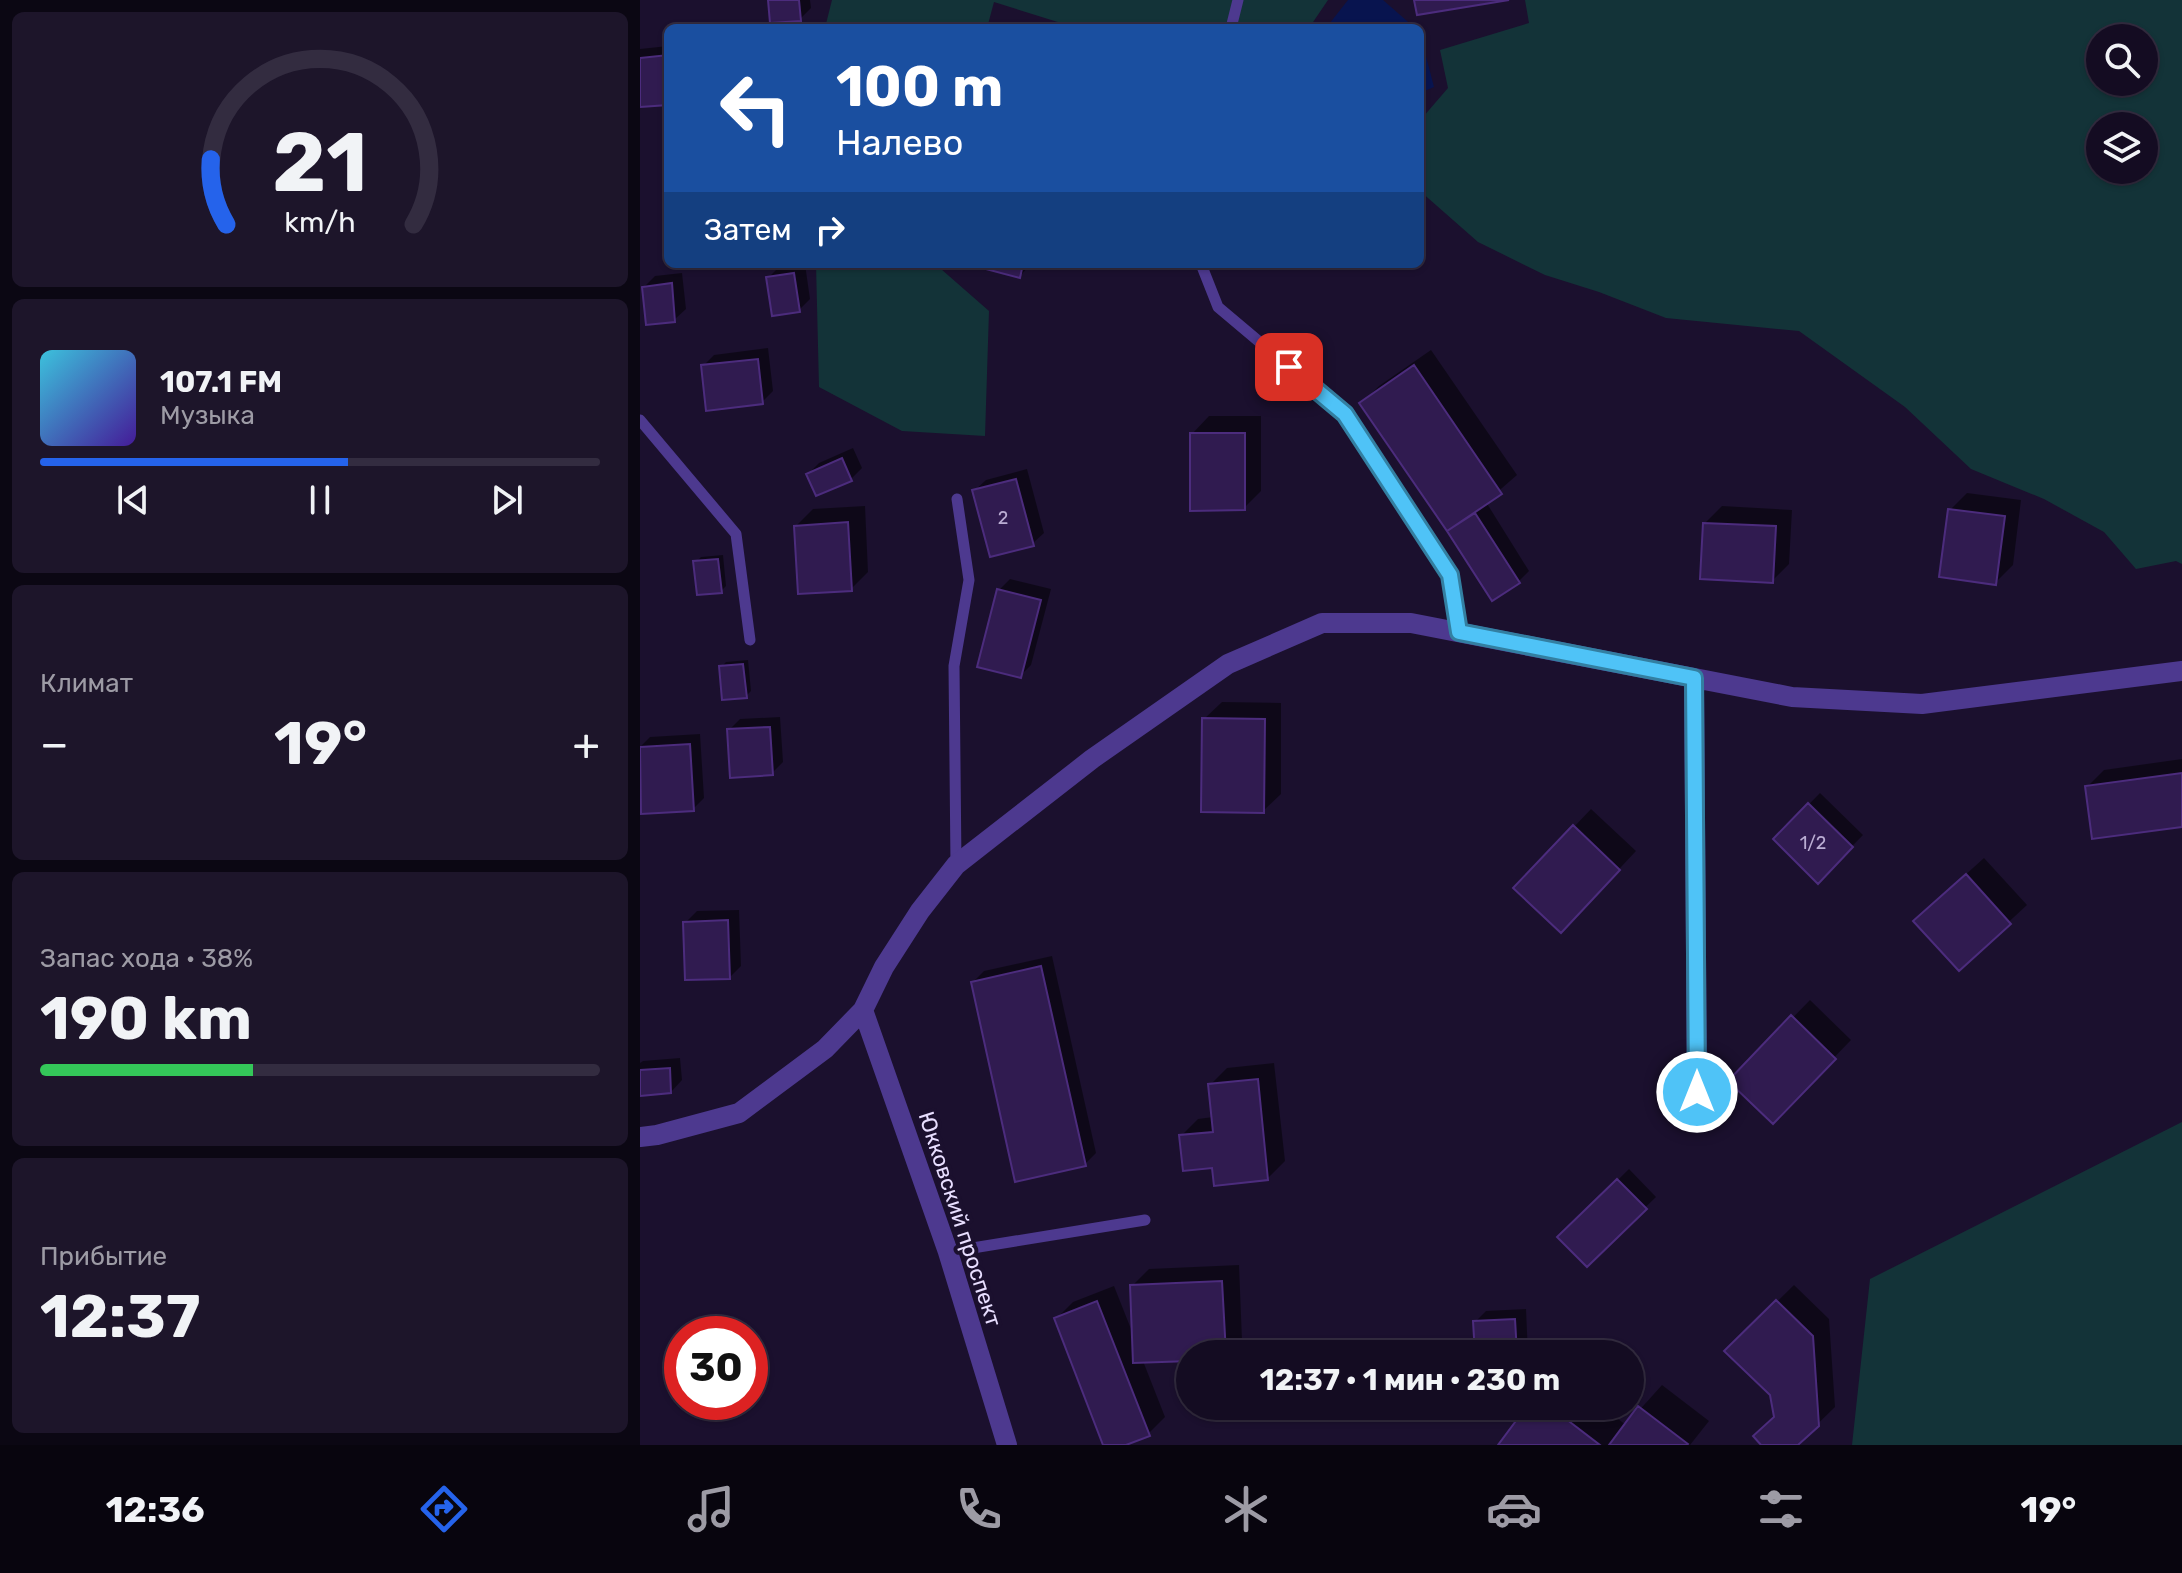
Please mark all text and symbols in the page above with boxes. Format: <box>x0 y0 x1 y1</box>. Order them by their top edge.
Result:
map controls <box>2086 24 2158 184</box>
button: search <box>2086 24 2158 96</box>
text: 100 m <box>836 54 1003 120</box>
icon: left <box>704 56 808 160</box>
button: layers <box>2086 112 2158 184</box>
text: 21 <box>272 113 368 212</box>
text: Налево <box>836 121 963 164</box>
text: km/h <box>284 205 356 239</box>
icon: right <box>808 208 852 252</box>
text: Затем <box>704 212 792 248</box>
pin <box>1255 333 1323 401</box>
icon: arrive <box>1267 345 1311 389</box>
text: 107.1 FM <box>160 364 282 400</box>
text: Музыка <box>160 400 255 431</box>
icon: previous <box>111 478 155 522</box>
icon: pause <box>298 478 342 522</box>
icon: next <box>485 478 529 522</box>
house number: 2 <box>998 507 1008 529</box>
text: Климат <box>40 668 133 699</box>
text: 19° <box>274 708 367 779</box>
text: − <box>40 718 69 770</box>
text: + <box>573 718 600 770</box>
house number: 1/2 <box>1800 832 1826 854</box>
text: Запас хода · 38% <box>40 943 253 974</box>
text: 190 km <box>40 983 252 1054</box>
position arrow <box>1655 1050 1739 1134</box>
street label: Юкковский проспект <box>912 1108 1008 1330</box>
text: Прибытие <box>40 1241 167 1272</box>
text: 12:37 <box>40 1281 200 1352</box>
speed limit sign: 30 <box>664 1316 768 1420</box>
text: 12:37 · 1 мин · 230 m <box>1260 1362 1560 1398</box>
icon: directions <box>416 1481 472 1537</box>
icon: music <box>683 1481 739 1537</box>
icon: phone <box>951 1481 1007 1537</box>
icon: climate <box>1218 1481 1274 1537</box>
icon: car <box>1486 1481 1542 1537</box>
icon: filters <box>1753 1481 1809 1537</box>
text: 12:36 <box>106 1488 205 1531</box>
text: 19° <box>2021 1488 2076 1531</box>

